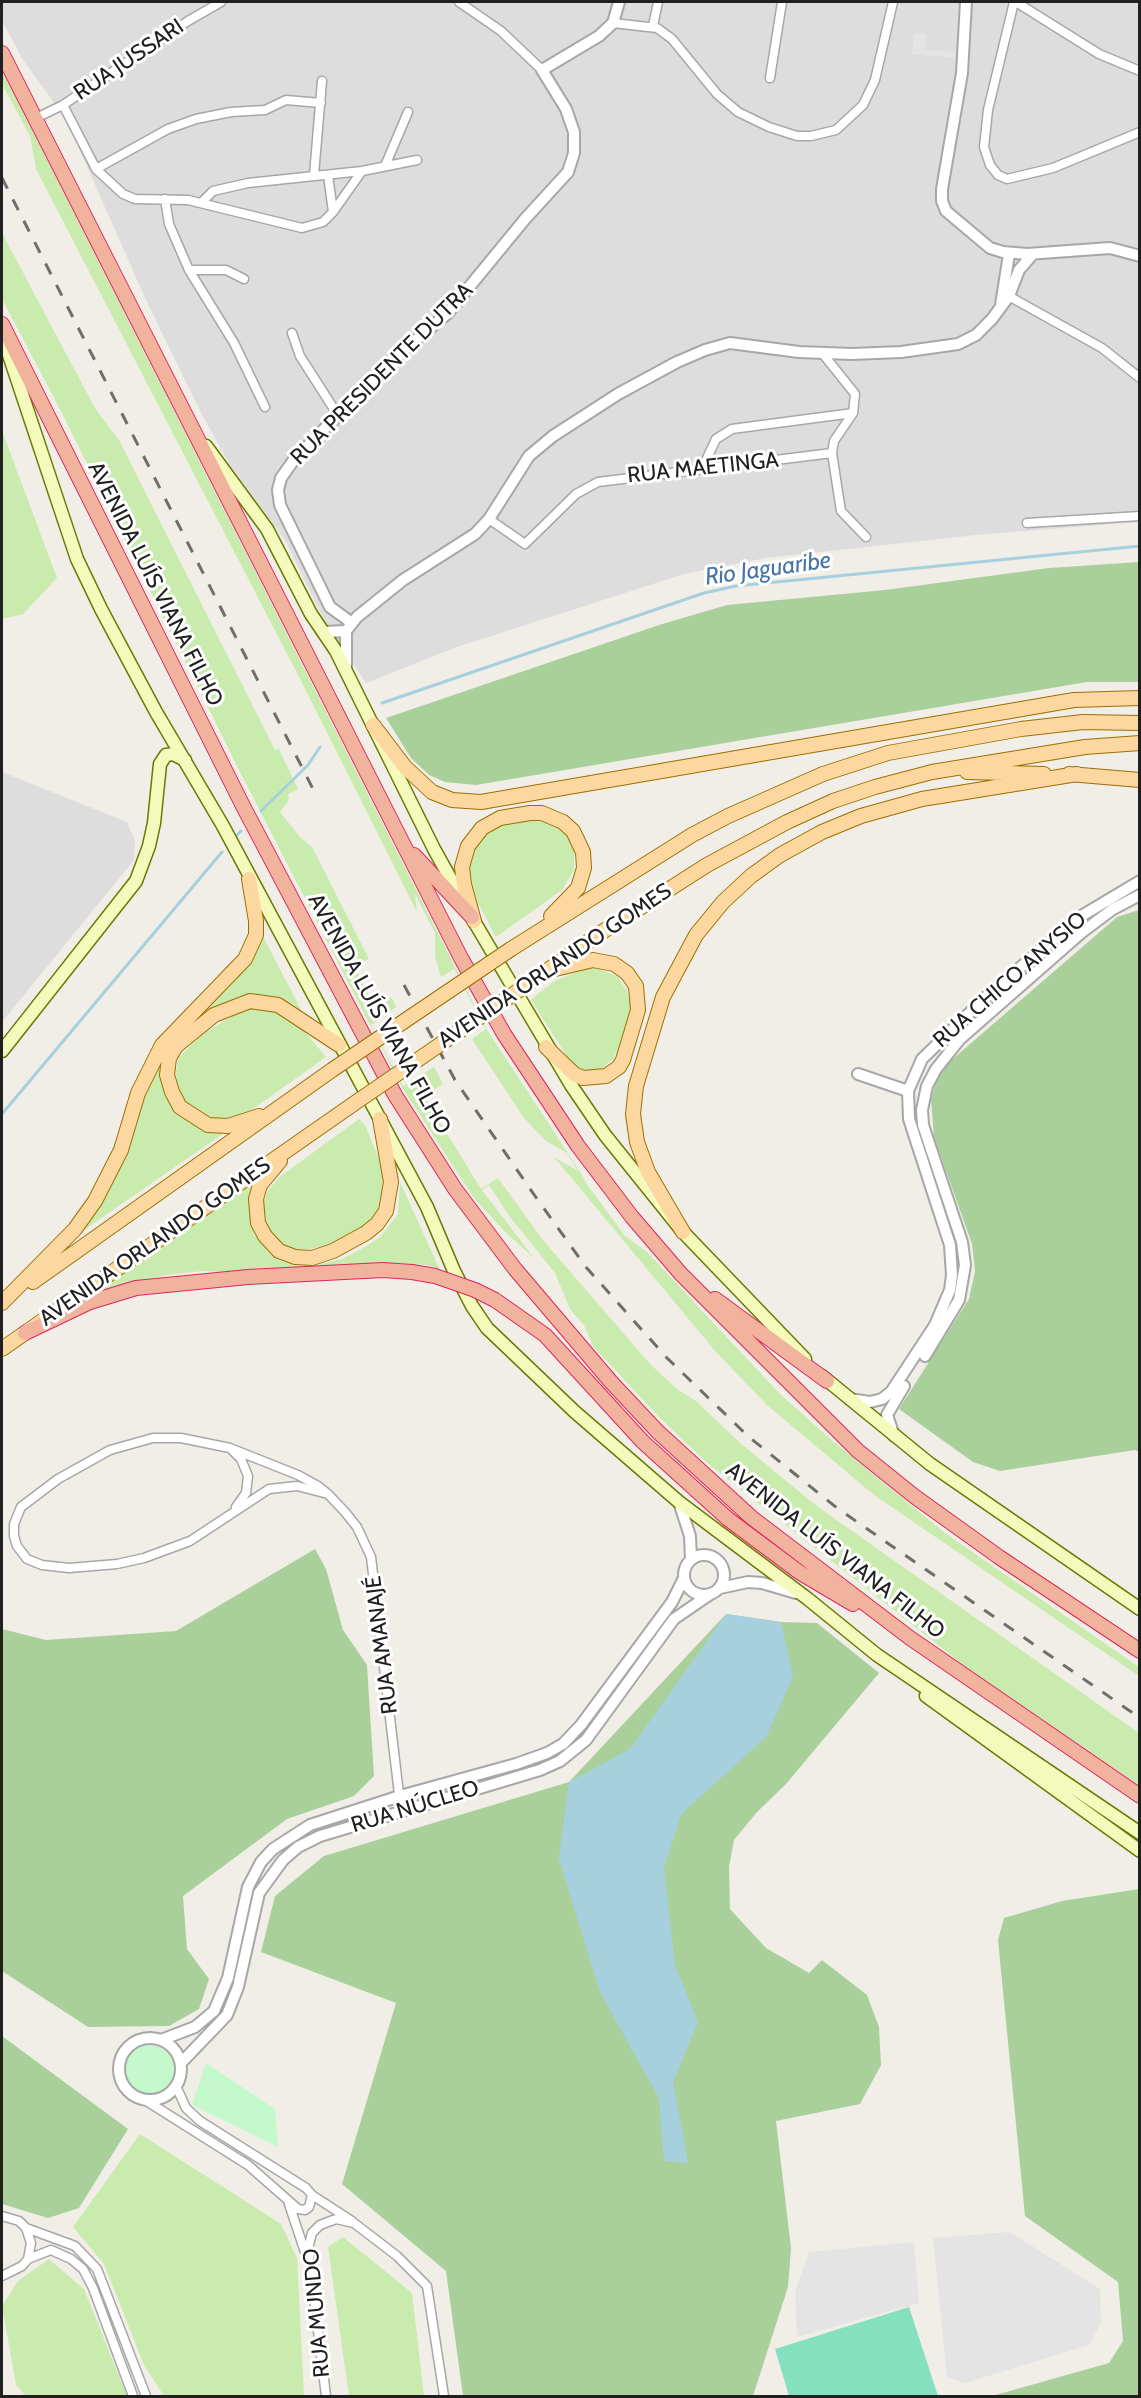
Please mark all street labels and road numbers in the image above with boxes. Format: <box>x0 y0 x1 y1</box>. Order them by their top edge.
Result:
street label: RUA JUSSARI <box>69 14 189 106</box>
street label: RUA PRESIDENTE DUTRA <box>285 277 479 471</box>
street label: RUA MAETINGA <box>626 447 780 489</box>
street label: AVENIDA LUÍS VIANA FILHO <box>82 457 228 711</box>
street label: AVENIDA ORLANDO GOMES <box>433 878 677 1054</box>
street label: AVENIDA LUÍS VIANA FILHO <box>302 889 456 1139</box>
street label: RUA CHICO ANYSIO <box>928 906 1092 1054</box>
street label: AVENIDA ORLANDO GOMES <box>34 1152 276 1332</box>
street label: AVENIDA LUÍS VIANA FILHO <box>720 1457 950 1645</box>
street label: RUA AMANAJÉ <box>360 1574 404 1716</box>
street label: RUA NÚCLEO <box>348 1775 482 1839</box>
street label: RUA MUNDO <box>298 2247 336 2379</box>

